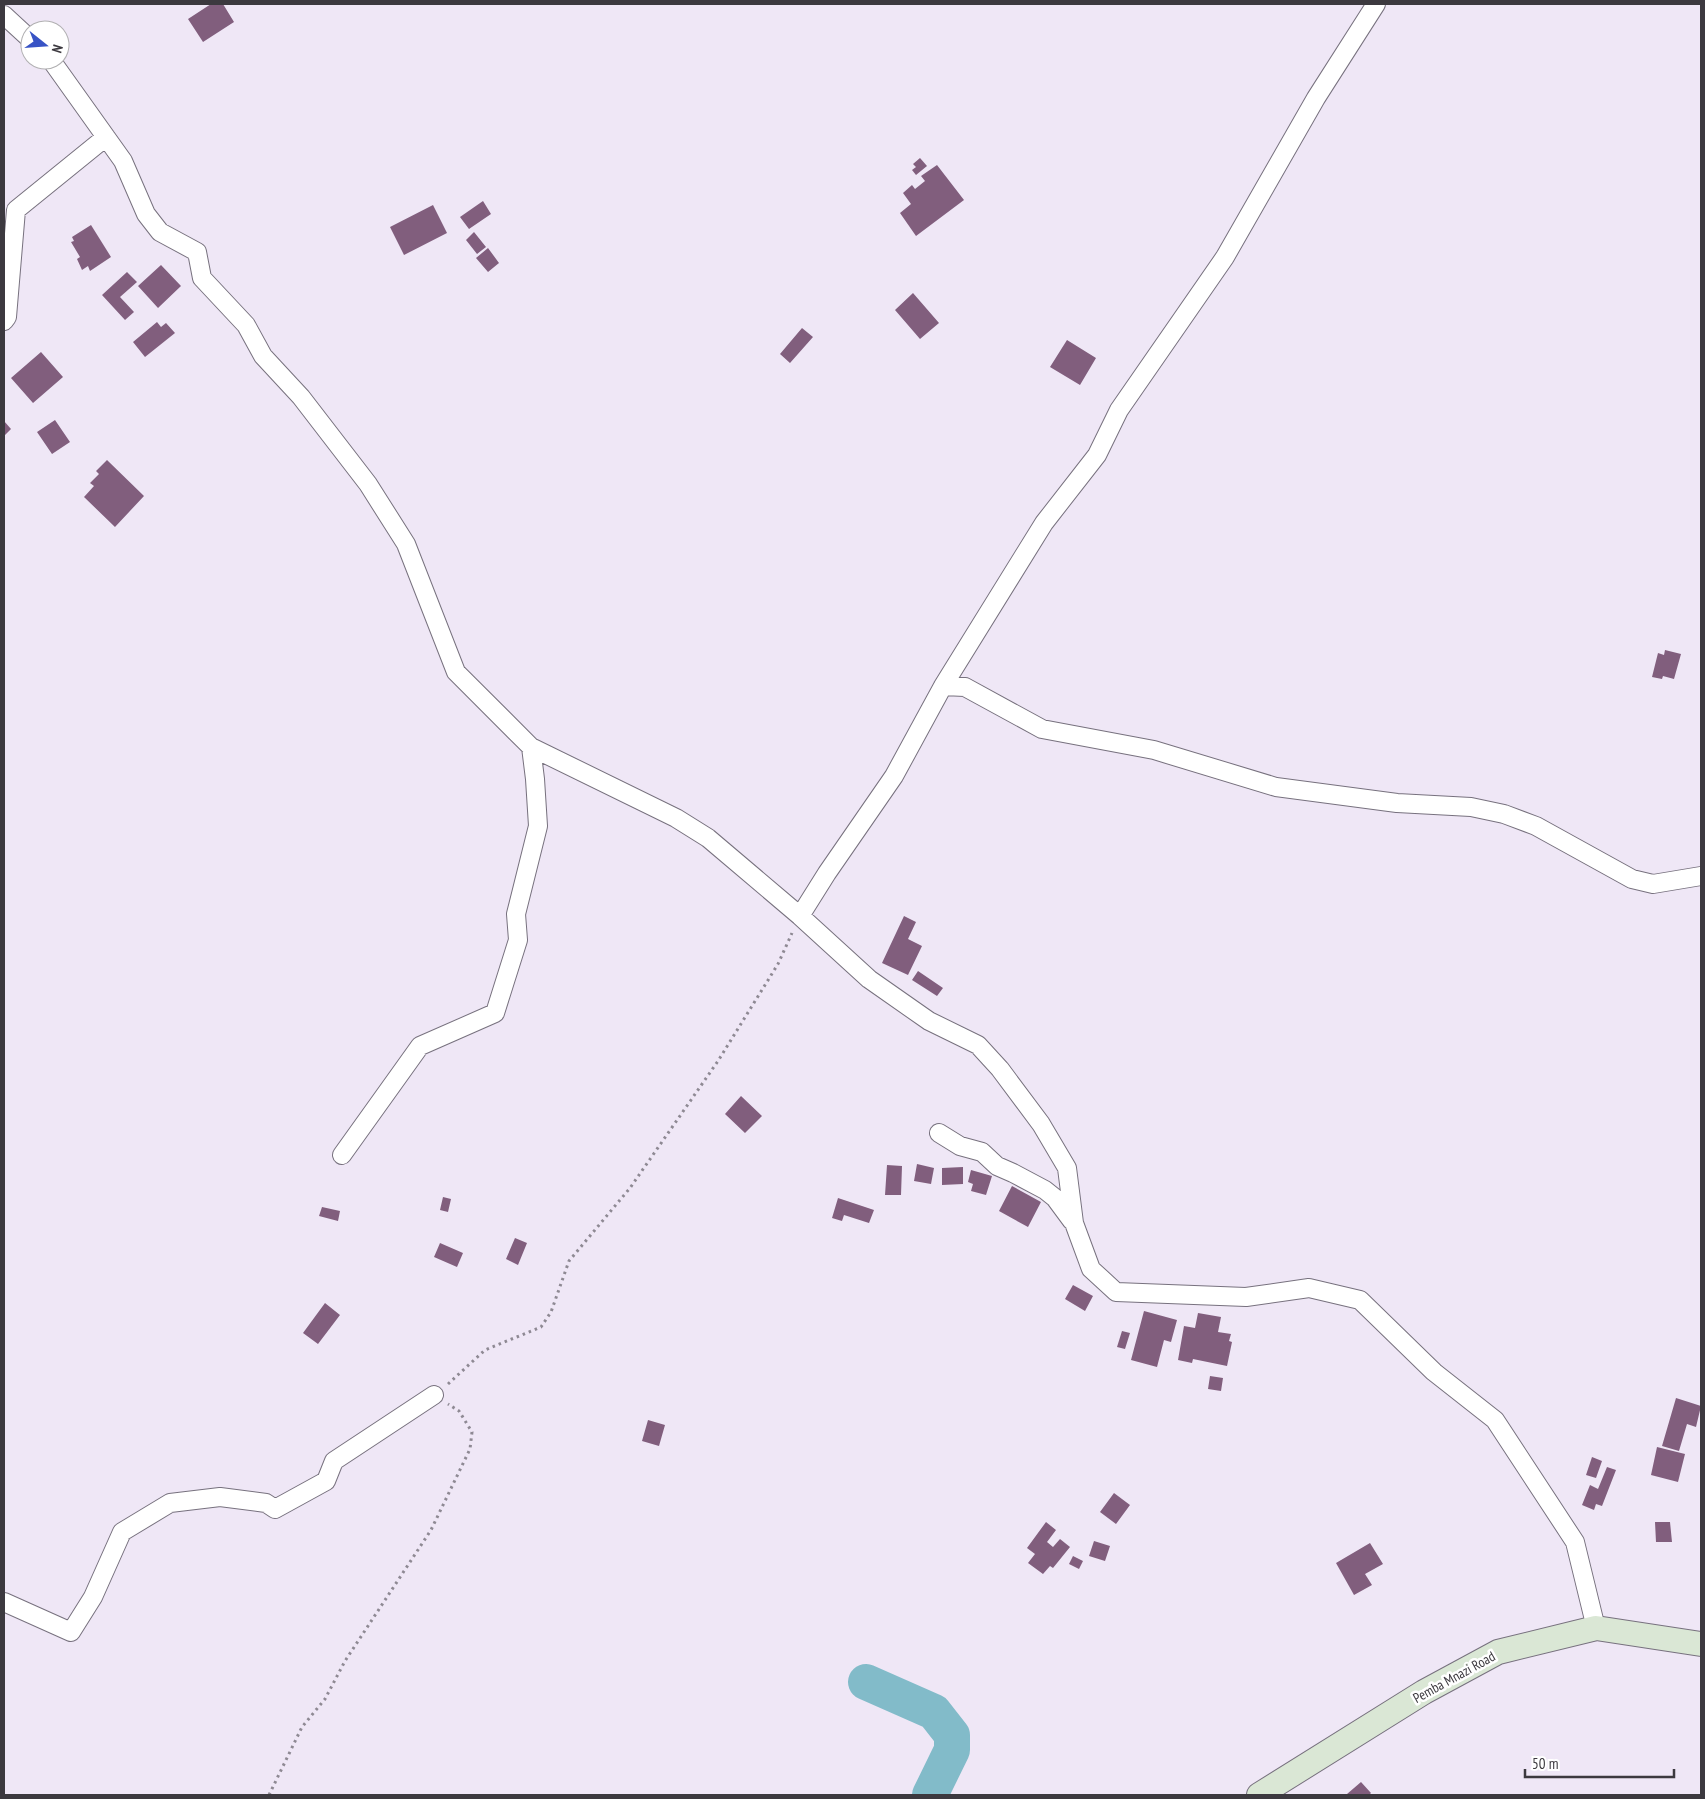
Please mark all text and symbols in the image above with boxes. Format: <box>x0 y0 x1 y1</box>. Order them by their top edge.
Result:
north arrow <box>20 20 70 70</box>
text: N <box>48 43 67 55</box>
street label: Pemba Mnazi Road <box>1410 1647 1498 1707</box>
scale bar <box>1525 1746 1674 1778</box>
text: 50 m <box>1532 1754 1558 1773</box>

